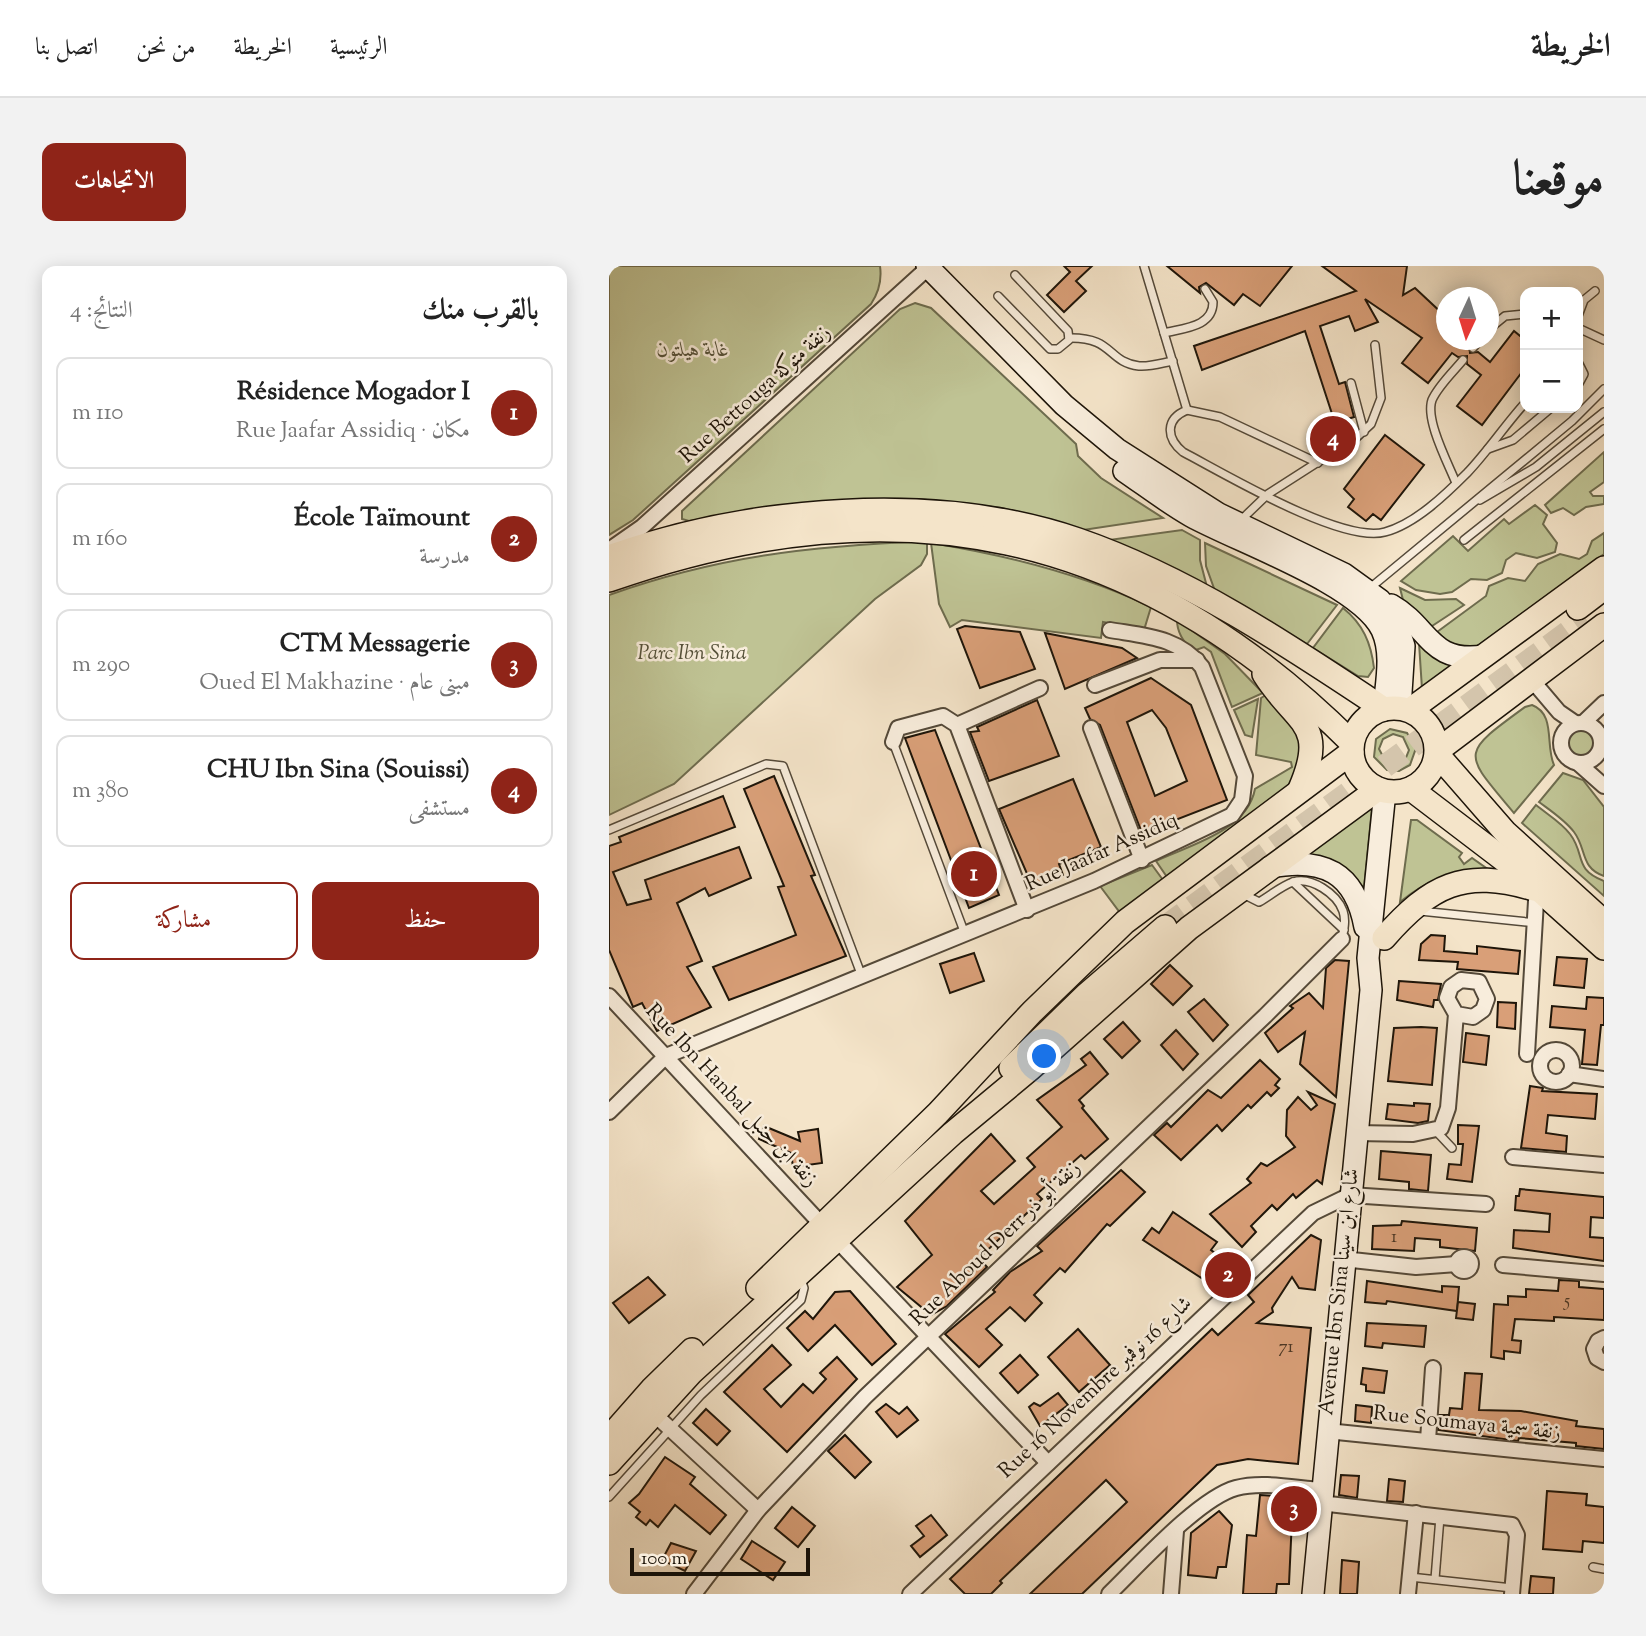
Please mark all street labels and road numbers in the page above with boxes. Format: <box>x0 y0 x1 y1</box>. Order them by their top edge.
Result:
street label: Rue Bettouga زنقة متوكة <box>674 319 838 471</box>
street label: Rue Jaafar Assidiq <box>1021 806 1183 900</box>
street label: Rue Ibn Hanbal زنقة ابن حنبل <box>638 997 824 1195</box>
street label: Rue Aboud Derr زنقة أبو ذر <box>903 1153 1088 1334</box>
street label: Avenue Ibn Sina شارع ابن سينا <box>1312 1167 1369 1417</box>
street label: Rue 16 Novembre شارع 16 نوفمبر <box>992 1290 1200 1487</box>
street label: Rue Soumaya زنقة سمية <box>1372 1399 1562 1449</box>

